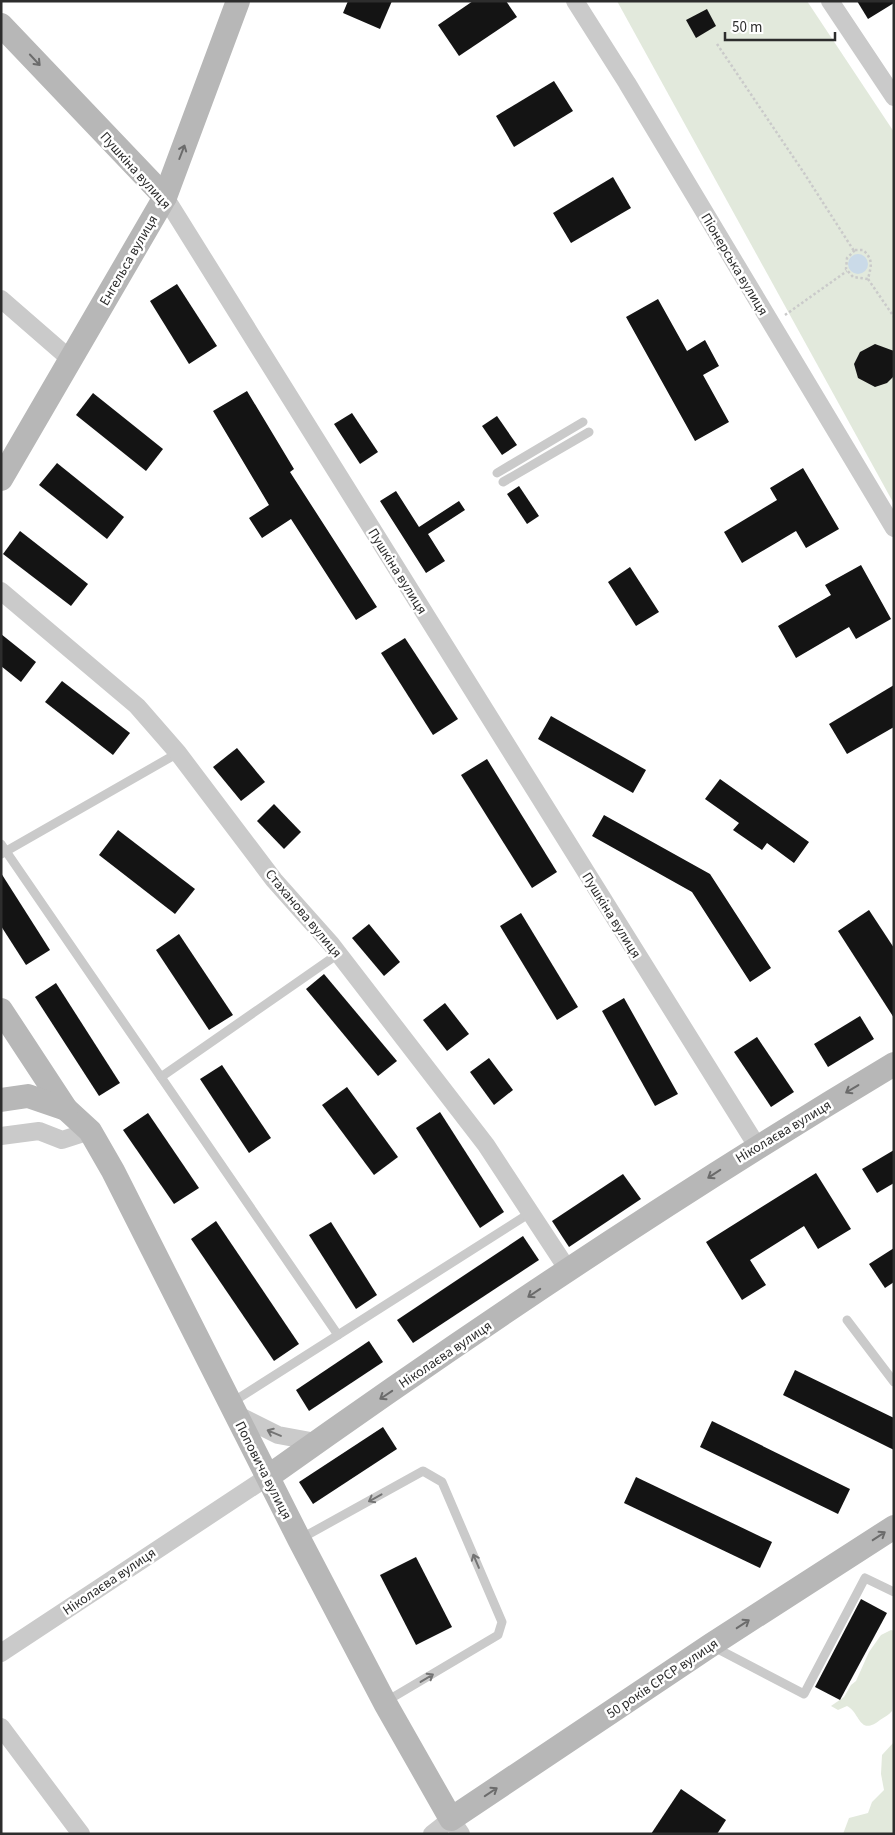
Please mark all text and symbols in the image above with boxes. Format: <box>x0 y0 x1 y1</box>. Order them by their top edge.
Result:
scale bar <box>725 10 835 42</box>
text: 50 m <box>732 17 762 38</box>
one-way arrow <box>29 54 41 67</box>
street label: Пушкіна вулиця <box>95 128 175 214</box>
one-way arrow <box>178 145 187 160</box>
street label: Піонерська вулиця <box>696 209 773 320</box>
street label: Енгельса вулиця <box>95 211 163 310</box>
street label: Пушкіна вулиця <box>363 525 432 618</box>
street label: Стаханова вулиця <box>260 865 346 962</box>
street label: Пушкіна вулиця <box>577 869 646 962</box>
one-way arrow <box>845 1085 859 1095</box>
street label: Ніколаєва вулиця <box>732 1095 835 1168</box>
one-way arrow <box>707 1170 721 1180</box>
one-way arrow <box>527 1288 541 1298</box>
street label: Ніколаєва вулиця <box>395 1316 496 1393</box>
one-way arrow <box>379 1390 393 1400</box>
street label: Поповича вулиця <box>230 1418 297 1523</box>
one-way arrow <box>267 1427 282 1437</box>
one-way arrow <box>368 1493 383 1503</box>
one-way arrow <box>872 1531 886 1541</box>
street label: Ніколаєва вулиця <box>59 1543 160 1620</box>
one-way arrow <box>470 1554 480 1569</box>
one-way arrow <box>736 1619 750 1629</box>
street label: 50 років СРСР вулиця <box>603 1634 722 1724</box>
one-way arrow <box>419 1672 433 1682</box>
one-way arrow <box>484 1787 498 1797</box>

